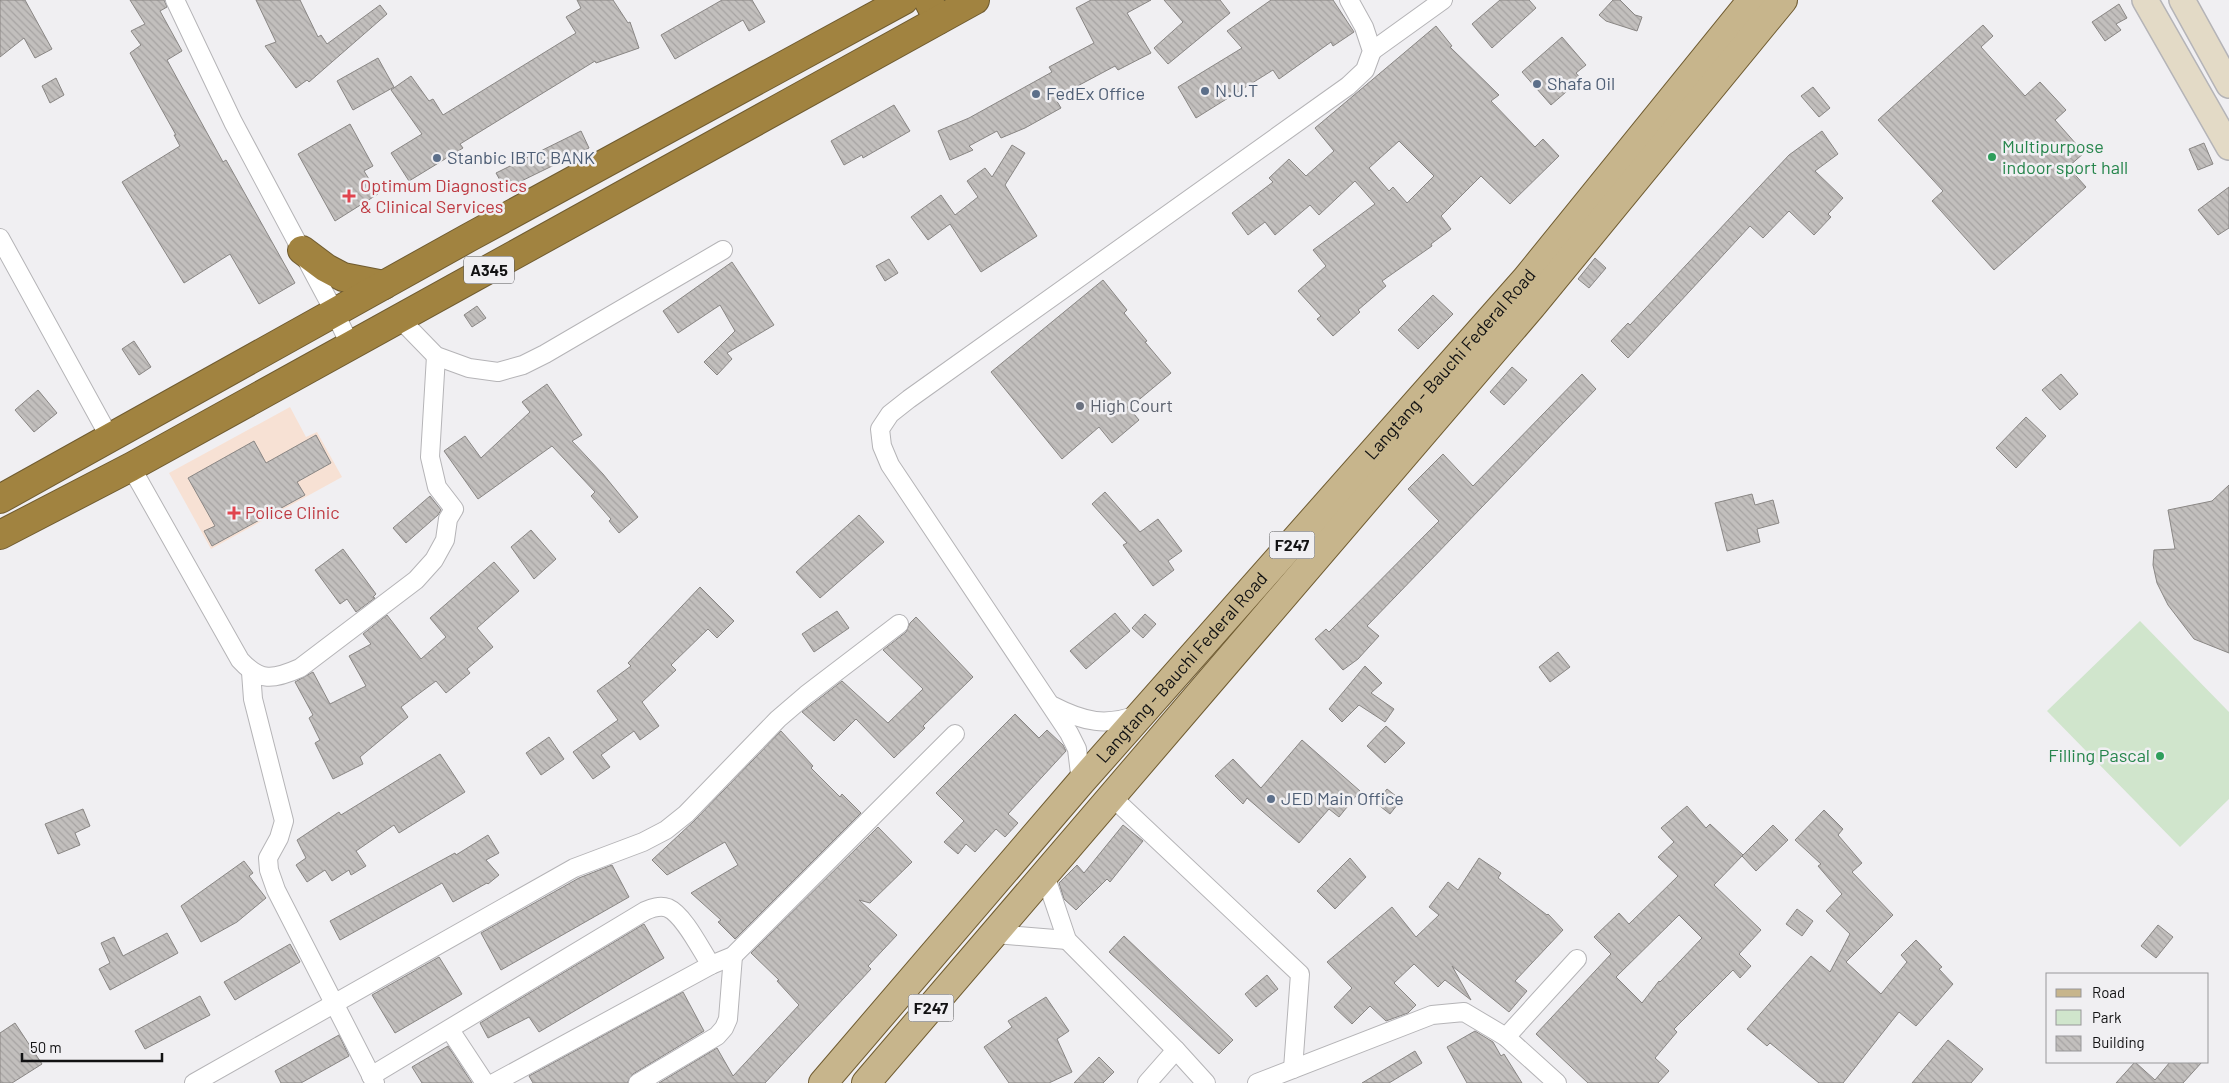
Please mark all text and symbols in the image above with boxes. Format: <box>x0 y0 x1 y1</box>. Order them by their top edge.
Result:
place label: Shafa Oil <box>1547 72 1615 94</box>
marker: Shafa Oil <box>1531 78 1543 90</box>
place label: N.U.T <box>1215 79 1258 101</box>
place label: FedEx Office <box>1046 82 1145 104</box>
marker: N.U.T <box>1199 85 1211 97</box>
marker: FedEx Office <box>1030 88 1042 100</box>
place label: Multipurpose indoor sport hall <box>2002 135 2128 178</box>
place label: Stanbic IBTC BANK <box>447 146 595 168</box>
marker: Multipurpose indoor sport hall <box>1986 151 1998 163</box>
marker: Stanbic IBTC BANK <box>431 152 443 164</box>
place label: Optimum Diagnostics & Clinical Services <box>360 174 527 217</box>
marker: Optimum Diagnostics & Clinical Services <box>342 189 356 203</box>
road number: A345 <box>464 256 514 284</box>
street label: Langtang - Bauchi Federal Road <box>1359 264 1540 464</box>
place label: High Court <box>1090 394 1173 416</box>
marker: High Court <box>1074 400 1086 412</box>
place label: Police Clinic <box>245 501 340 523</box>
marker: Police Clinic <box>227 506 241 520</box>
road number: F247 <box>1270 532 1314 558</box>
street label: Langtang - Bauchi Federal Road <box>1091 567 1272 767</box>
place label: Filling Pascal <box>2048 744 2150 766</box>
marker: Filling Pascal <box>2154 750 2166 762</box>
place label: JED Main Office <box>1281 787 1404 809</box>
marker: JED Main Office <box>1265 793 1277 805</box>
legend <box>2046 973 2209 1063</box>
text: Road <box>2092 983 2125 1001</box>
road number: F247 <box>908 994 954 1021</box>
text: Park <box>2092 1008 2122 1026</box>
scale bar <box>22 1030 162 1062</box>
text: Building <box>2092 1033 2145 1051</box>
text: 50 m <box>30 1038 62 1056</box>

